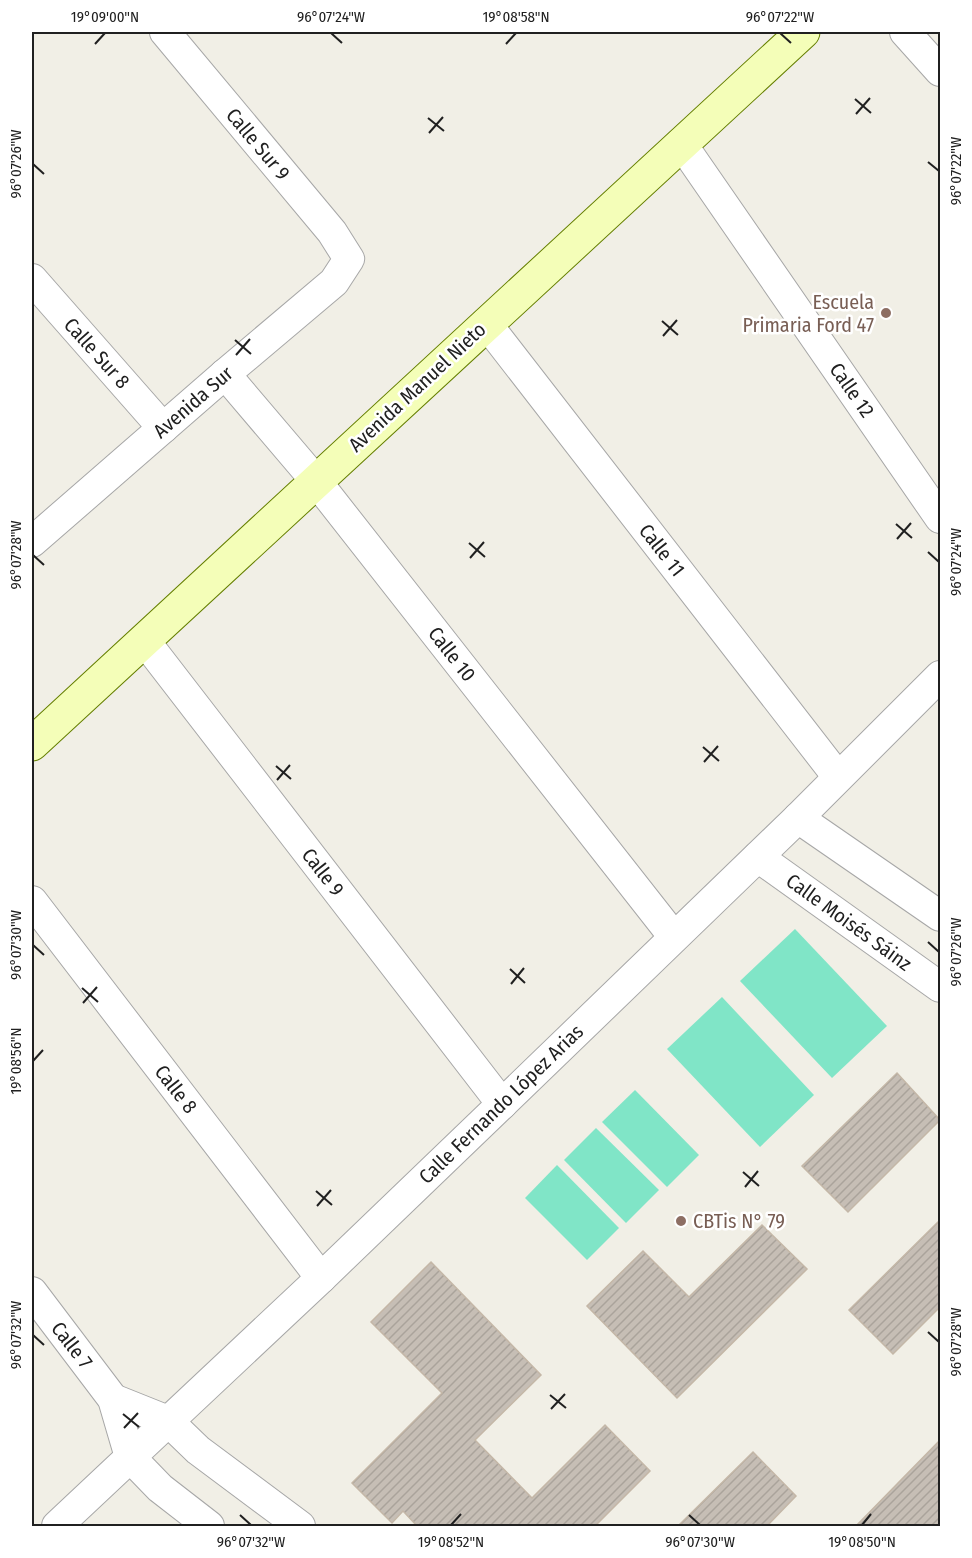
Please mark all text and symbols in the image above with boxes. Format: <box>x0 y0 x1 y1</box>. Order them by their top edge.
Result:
text: 19°09'00"N <box>71 8 139 26</box>
text: 96°07'24"W <box>297 8 365 26</box>
text: 19°08'58"N <box>482 8 550 26</box>
text: 96°07'22"W <box>746 8 814 26</box>
street label: Calle Sur 9 <box>221 103 295 185</box>
text: 96°07'26"W <box>7 129 25 199</box>
text: 96°07'22"W <box>947 137 965 205</box>
place label: Escuela Primaria Ford 47 <box>742 290 874 337</box>
marker: Escuela Primaria Ford 47 <box>879 306 893 320</box>
street label: Calle Sur 8 <box>59 313 135 393</box>
street label: Avenida Manuel Nieto <box>343 317 491 457</box>
street label: Calle 12 <box>825 358 879 422</box>
street label: Avenida Sur <box>148 361 238 443</box>
street label: Calle 11 <box>634 519 690 581</box>
text: 96°07'28"W <box>7 520 25 590</box>
text: 96°07'24"W <box>947 528 965 596</box>
street label: Calle 10 <box>423 622 481 686</box>
street label: Calle 9 <box>297 843 349 901</box>
street label: Calle Moisés Sáinz <box>782 868 916 976</box>
text: 96°07'30"W <box>7 910 25 980</box>
text: 96°07'26"W <box>947 917 965 987</box>
street label: Calle Fernando López Arias <box>414 1019 588 1189</box>
text: 19°08'56"N <box>7 1027 25 1095</box>
street label: Calle 8 <box>150 1060 202 1118</box>
place label: CBTis N° 79 <box>693 1209 785 1233</box>
marker: CBTis N° 79 <box>674 1214 688 1228</box>
text: 96°07'32"W <box>7 1301 25 1369</box>
text: 96°07'28"W <box>947 1307 965 1377</box>
street label: Calle 7 <box>46 1317 98 1373</box>
text: 96°07'32"W <box>217 1533 285 1551</box>
text: 19°08'52"N <box>418 1533 484 1551</box>
text: 96°07'30"W <box>665 1533 735 1551</box>
text: 19°08'50"N <box>828 1533 896 1551</box>

